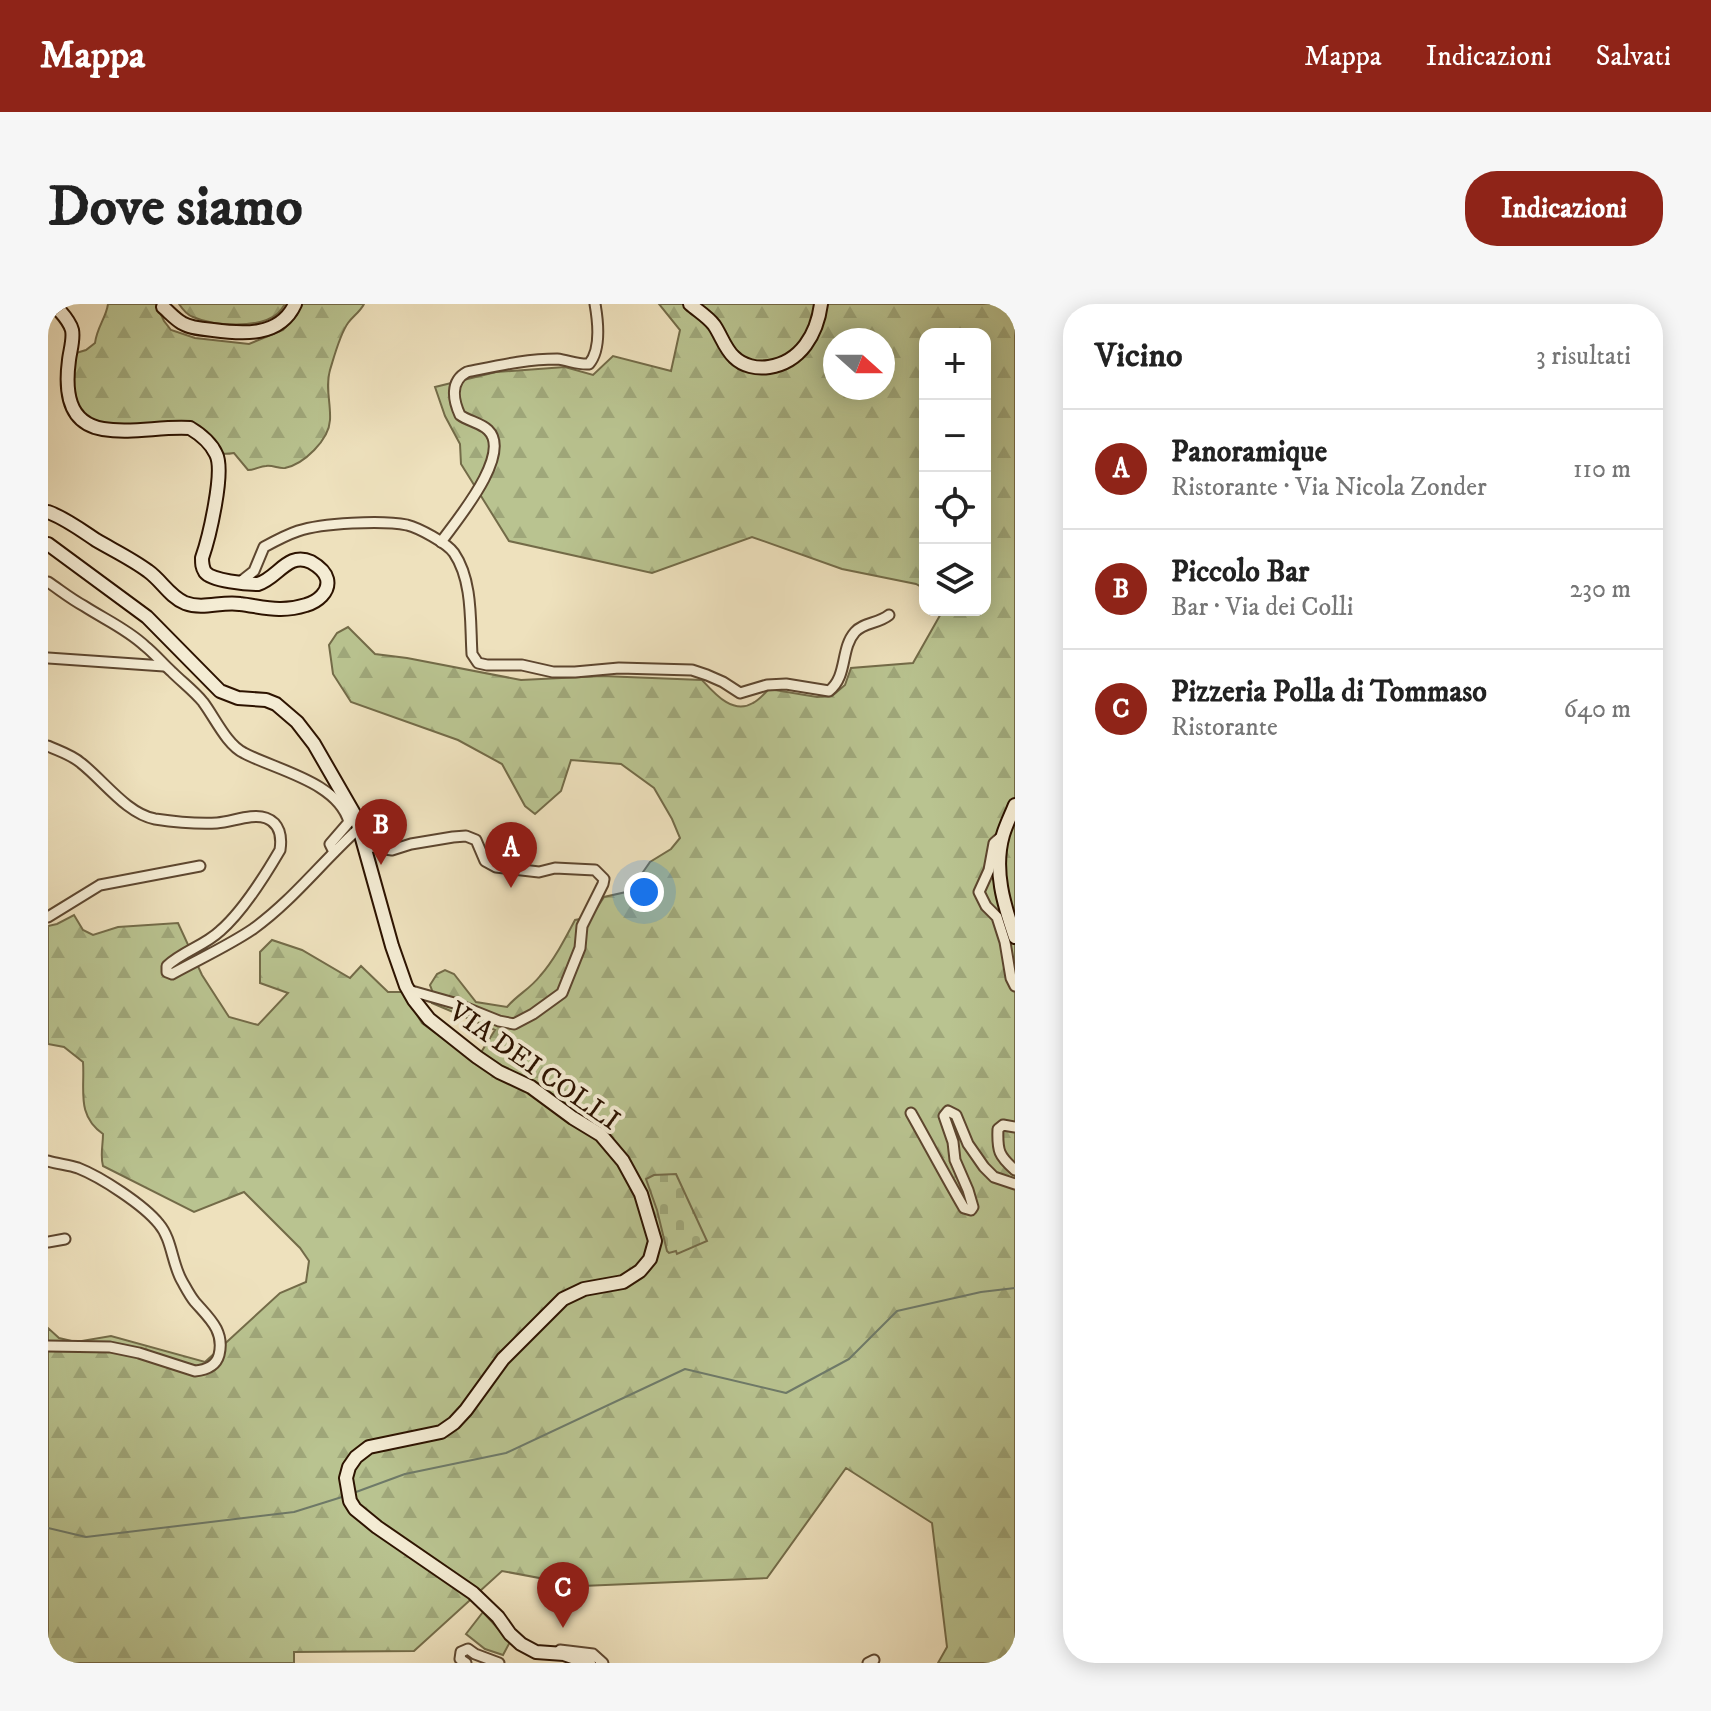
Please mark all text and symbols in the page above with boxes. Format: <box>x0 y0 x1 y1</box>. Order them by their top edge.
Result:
text: Mappa <box>40 32 145 80</box>
text: Mappa <box>1304 39 1382 74</box>
text: Indicazioni <box>1426 39 1552 74</box>
text: Salvati <box>1596 39 1671 74</box>
button: Indicazioni <box>1465 171 1663 246</box>
text: Dove siamo <box>48 173 303 243</box>
north arrow <box>823 328 895 400</box>
map controls <box>919 328 991 616</box>
button: + <box>919 328 991 400</box>
text: Vicino <box>1095 335 1183 377</box>
text: 3 risultati <box>1536 340 1631 373</box>
button: − <box>919 400 991 472</box>
text: Panoramique <box>1171 434 1327 471</box>
text: A <box>1113 453 1129 486</box>
text: 110 m <box>1573 453 1631 486</box>
text: Ristorante · Via Nicola Zonder <box>1171 471 1487 504</box>
button: locate <box>919 472 991 544</box>
button: layers <box>919 544 991 616</box>
text: Piccolo Bar <box>1171 554 1309 591</box>
text: B <box>1113 573 1129 606</box>
text: 230 m <box>1569 573 1631 606</box>
text: Bar · Via dei Colli <box>1171 591 1353 624</box>
text: Pizzeria Polla di Tommaso <box>1171 674 1487 711</box>
text: C <box>1112 693 1130 726</box>
text: 640 m <box>1563 693 1631 726</box>
text: Ristorante <box>1171 711 1278 744</box>
pin: B <box>355 799 407 865</box>
pin: A <box>485 822 537 888</box>
your location <box>624 872 664 912</box>
street label: VIA DEI COLLI <box>441 994 627 1138</box>
pin: C <box>537 1562 589 1628</box>

